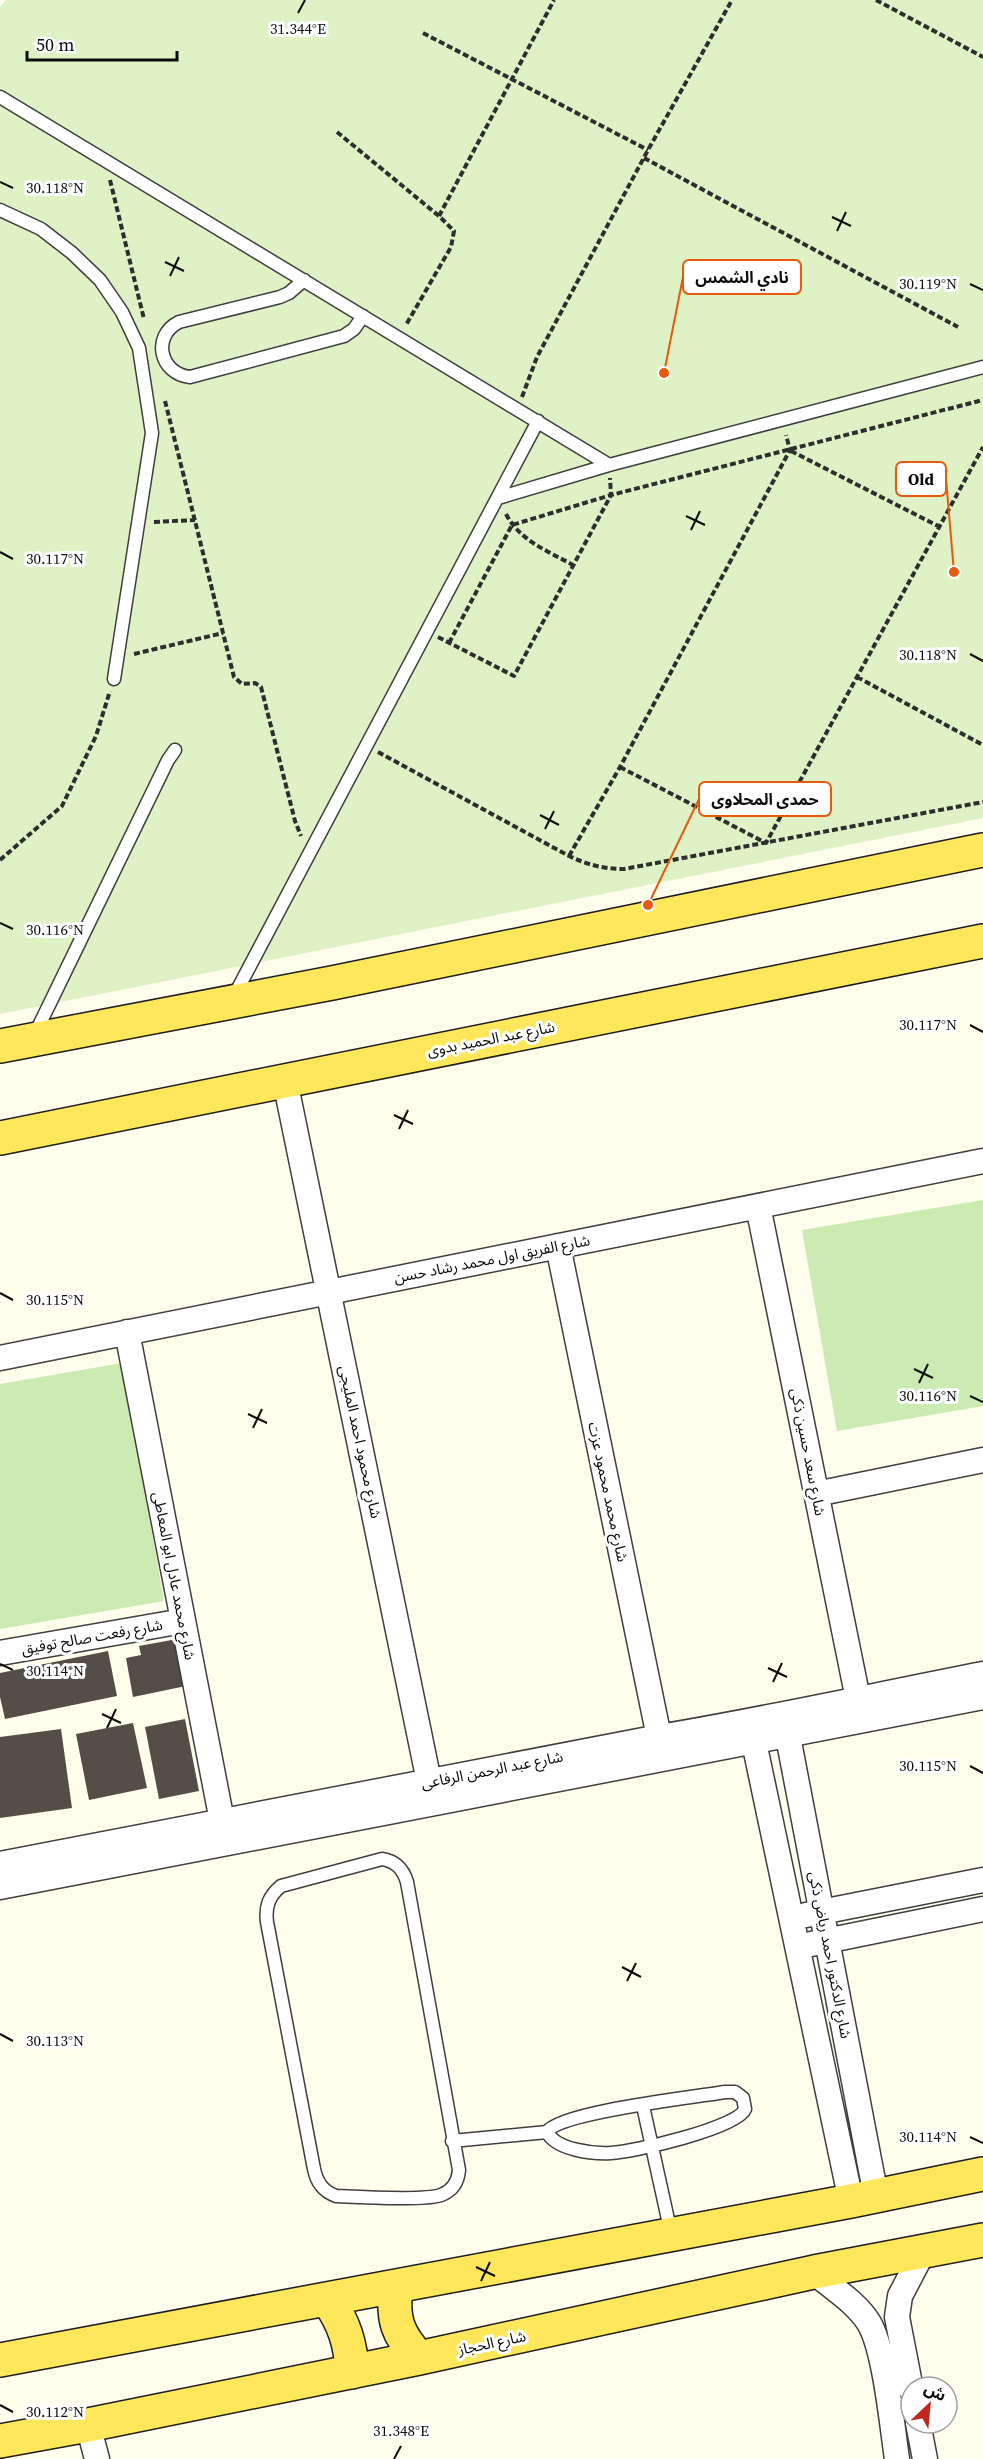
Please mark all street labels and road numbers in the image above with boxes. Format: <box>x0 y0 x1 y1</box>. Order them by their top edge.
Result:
street label: شارع عبد الحميد بدوى <box>425 1016 557 1063</box>
street label: شارع الفريق اول محمد رشاد حسن <box>392 1229 592 1290</box>
street label: شارع محمود احمد المليجى <box>332 1363 387 1521</box>
street label: شارع سعد حسين ذكى <box>784 1386 831 1518</box>
street label: شارع محمد محمود عزت <box>581 1420 634 1564</box>
street label: شارع محمد عادل ابو المعاطى <box>146 1490 201 1662</box>
street label: شارع رفعت صالح توفيق <box>20 1614 165 1661</box>
street label: شارع عبد الرحمن الرفاعى <box>419 1745 565 1796</box>
street label: شارع الدكتور احمد رياض ذكى <box>802 1869 857 2041</box>
street label: شارع الحجاز <box>455 2325 529 2362</box>

